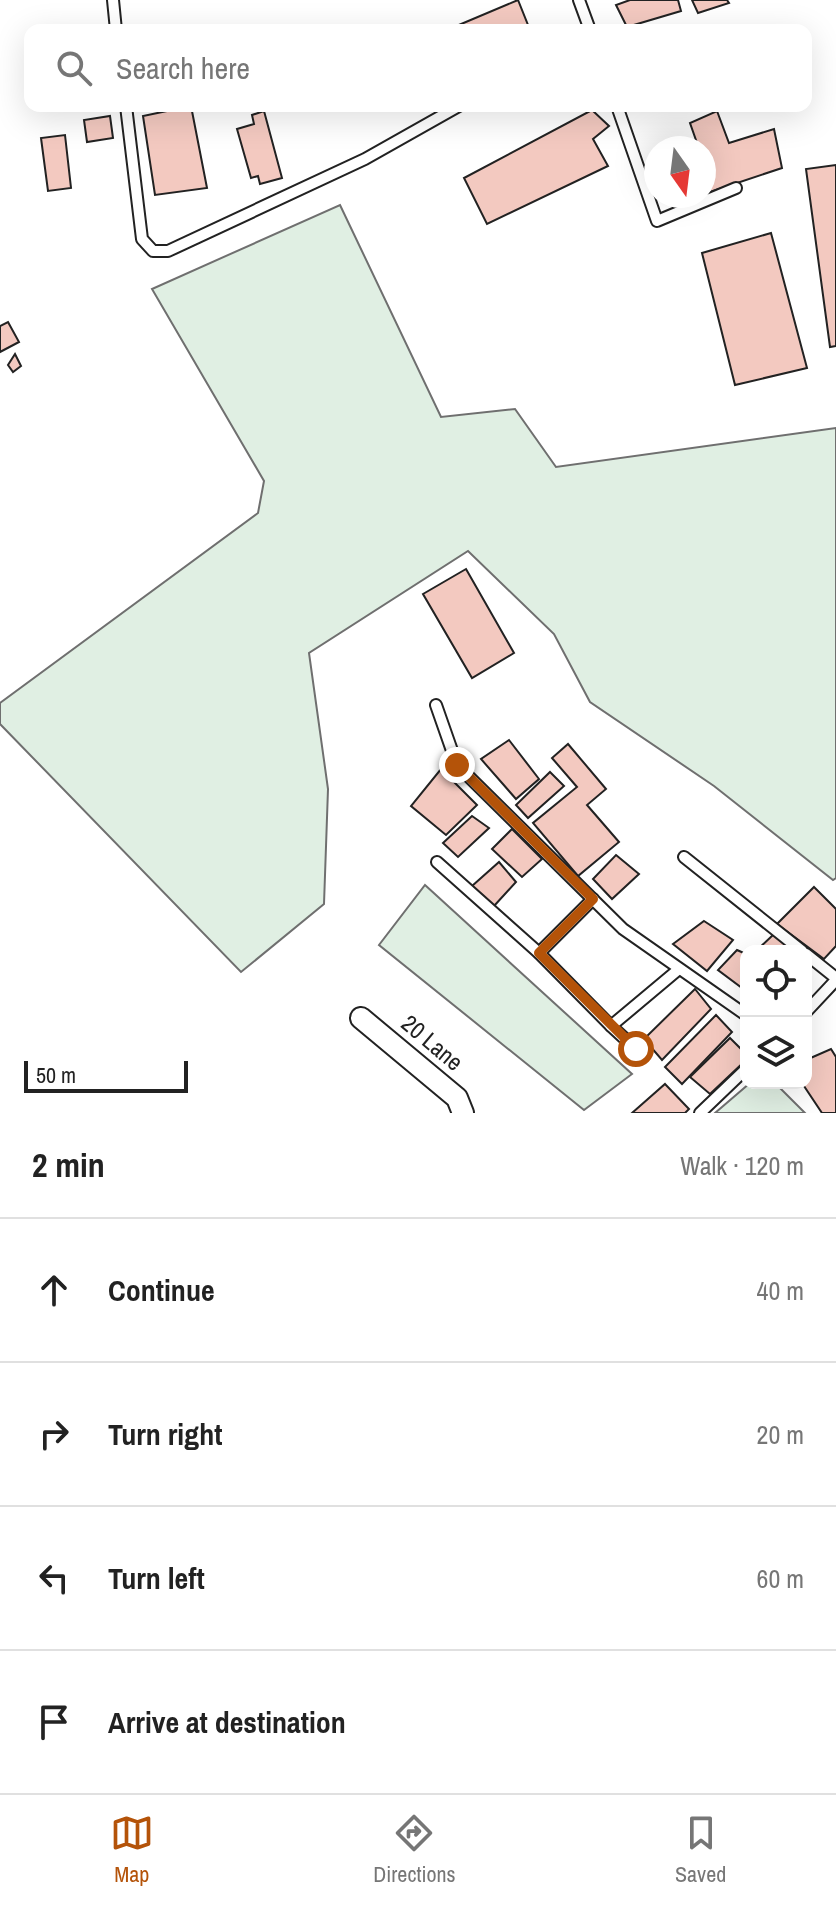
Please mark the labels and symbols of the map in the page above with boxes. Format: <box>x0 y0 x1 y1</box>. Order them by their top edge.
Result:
north arrow <box>644 136 716 208</box>
route end <box>439 747 475 783</box>
street label: 20 Lane <box>395 1007 470 1077</box>
route start <box>618 1031 654 1067</box>
scale bar <box>24 1057 188 1093</box>

